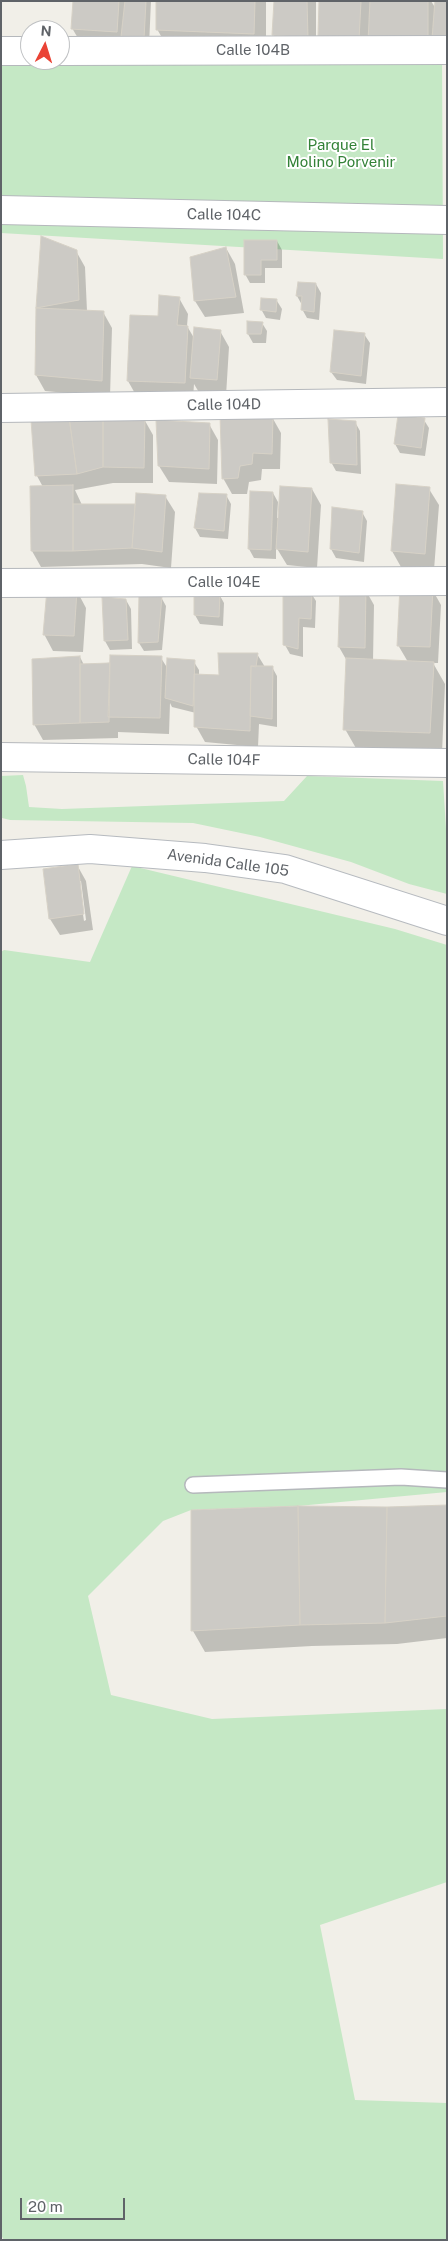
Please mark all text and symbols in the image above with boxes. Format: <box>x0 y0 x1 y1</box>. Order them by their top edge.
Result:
north arrow <box>20 20 70 70</box>
text: N <box>40 23 52 39</box>
street label: Calle 104B <box>216 41 290 59</box>
park label: Parque El Molino Porvenir <box>287 136 395 171</box>
street label: Calle 104C <box>187 205 261 225</box>
street label: Calle 104D <box>187 395 261 415</box>
street label: Calle 104E <box>187 573 261 591</box>
street label: Calle 104F <box>187 750 261 770</box>
street label: Avenida Calle 105 <box>166 846 290 880</box>
scale bar <box>22 2188 128 2220</box>
text: 20 m <box>28 2198 63 2215</box>

